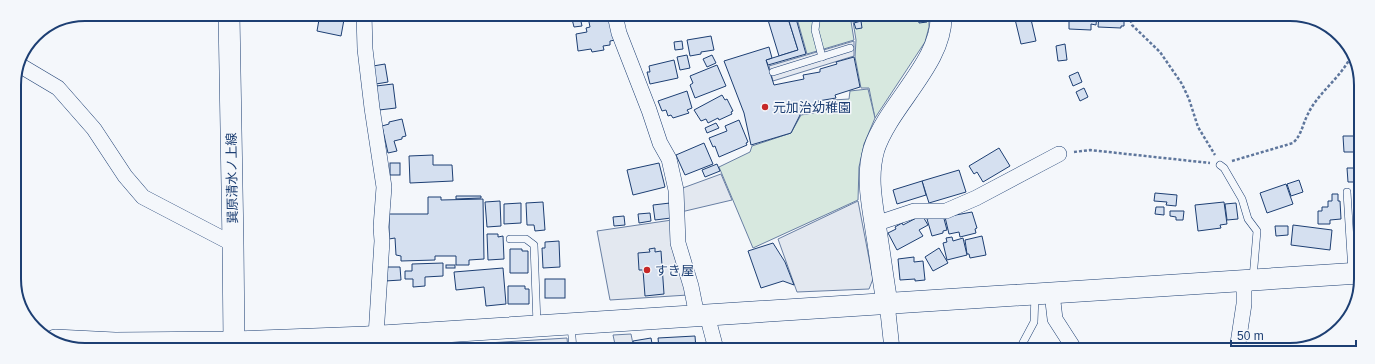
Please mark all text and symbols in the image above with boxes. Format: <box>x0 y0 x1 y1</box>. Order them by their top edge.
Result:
place label: 元加治幼稚園 <box>773 100 851 115</box>
marker: 元加治幼稚園 <box>760 102 770 112</box>
street label: 巽原清水ノ上線 <box>224 132 240 224</box>
place label: すき屋 <box>655 263 694 278</box>
marker: すき屋 <box>642 265 652 275</box>
scale bar <box>1231 322 1356 348</box>
text: 50 m <box>1237 329 1264 343</box>

